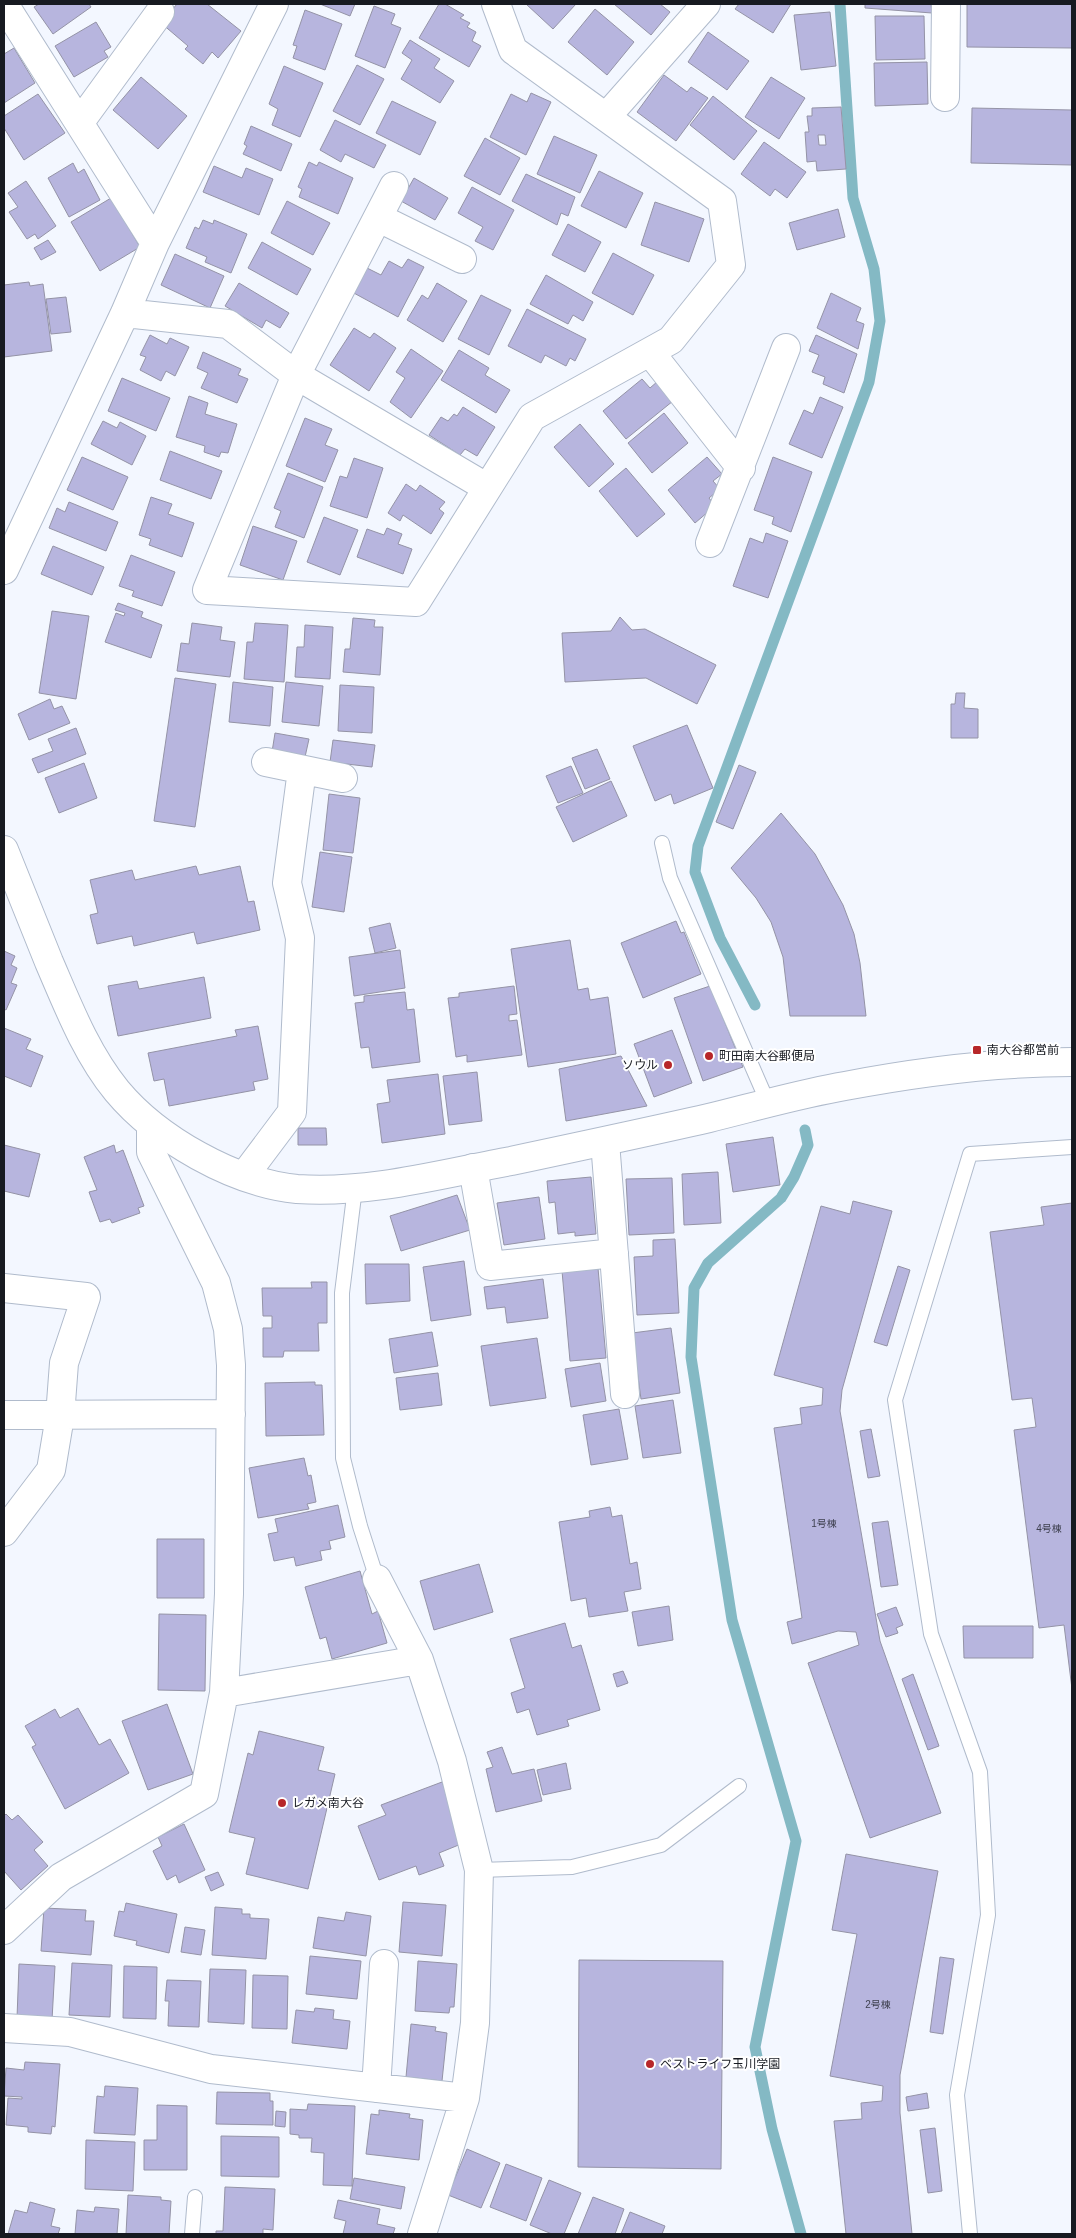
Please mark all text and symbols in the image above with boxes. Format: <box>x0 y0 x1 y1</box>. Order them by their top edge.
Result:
place label: 南大谷都営前 <box>987 1043 1059 1057</box>
marker: 南大谷都営前 <box>971 1044 983 1056</box>
place label: 町田南大谷郵便局 <box>719 1049 815 1063</box>
marker: 町田南大谷郵便局 <box>703 1050 715 1062</box>
place label: ソウル <box>622 1058 658 1072</box>
marker: ソウル <box>662 1059 674 1071</box>
house number: 1号棟 <box>811 1518 837 1529</box>
house number: 4号棟 <box>1036 1523 1062 1534</box>
place label: レガメ南大谷 <box>292 1796 364 1810</box>
marker: レガメ南大谷 <box>276 1797 288 1809</box>
house number: 2号棟 <box>865 1999 891 2010</box>
place label: ベストライフ玉川学園 <box>660 2057 780 2071</box>
marker: ベストライフ玉川学園 <box>644 2058 656 2070</box>

